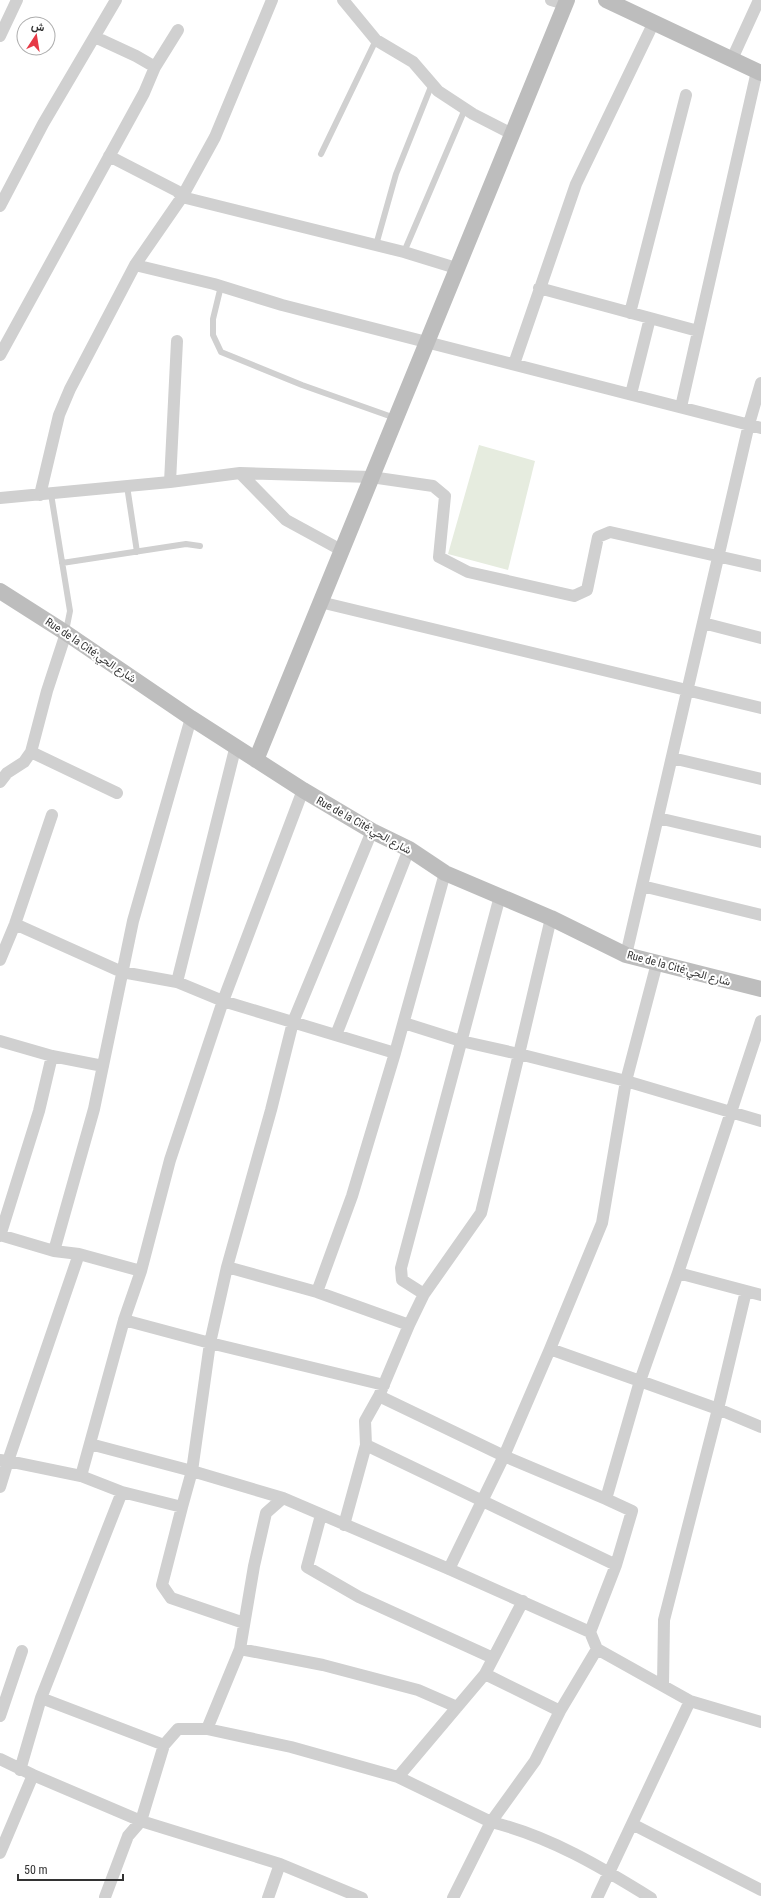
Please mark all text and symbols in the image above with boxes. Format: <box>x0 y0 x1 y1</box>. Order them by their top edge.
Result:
north arrow <box>16 16 56 56</box>
text: ش <box>30 19 46 34</box>
street label: Rue de la Cité;شارع الحي <box>41 615 139 688</box>
street label: Rue de la Cité;شارع الحي <box>312 794 414 860</box>
street label: Rue de la Cité;شارع الحي <box>625 948 732 992</box>
scale bar <box>18 1856 123 1882</box>
text: 50 m <box>24 1863 48 1877</box>

